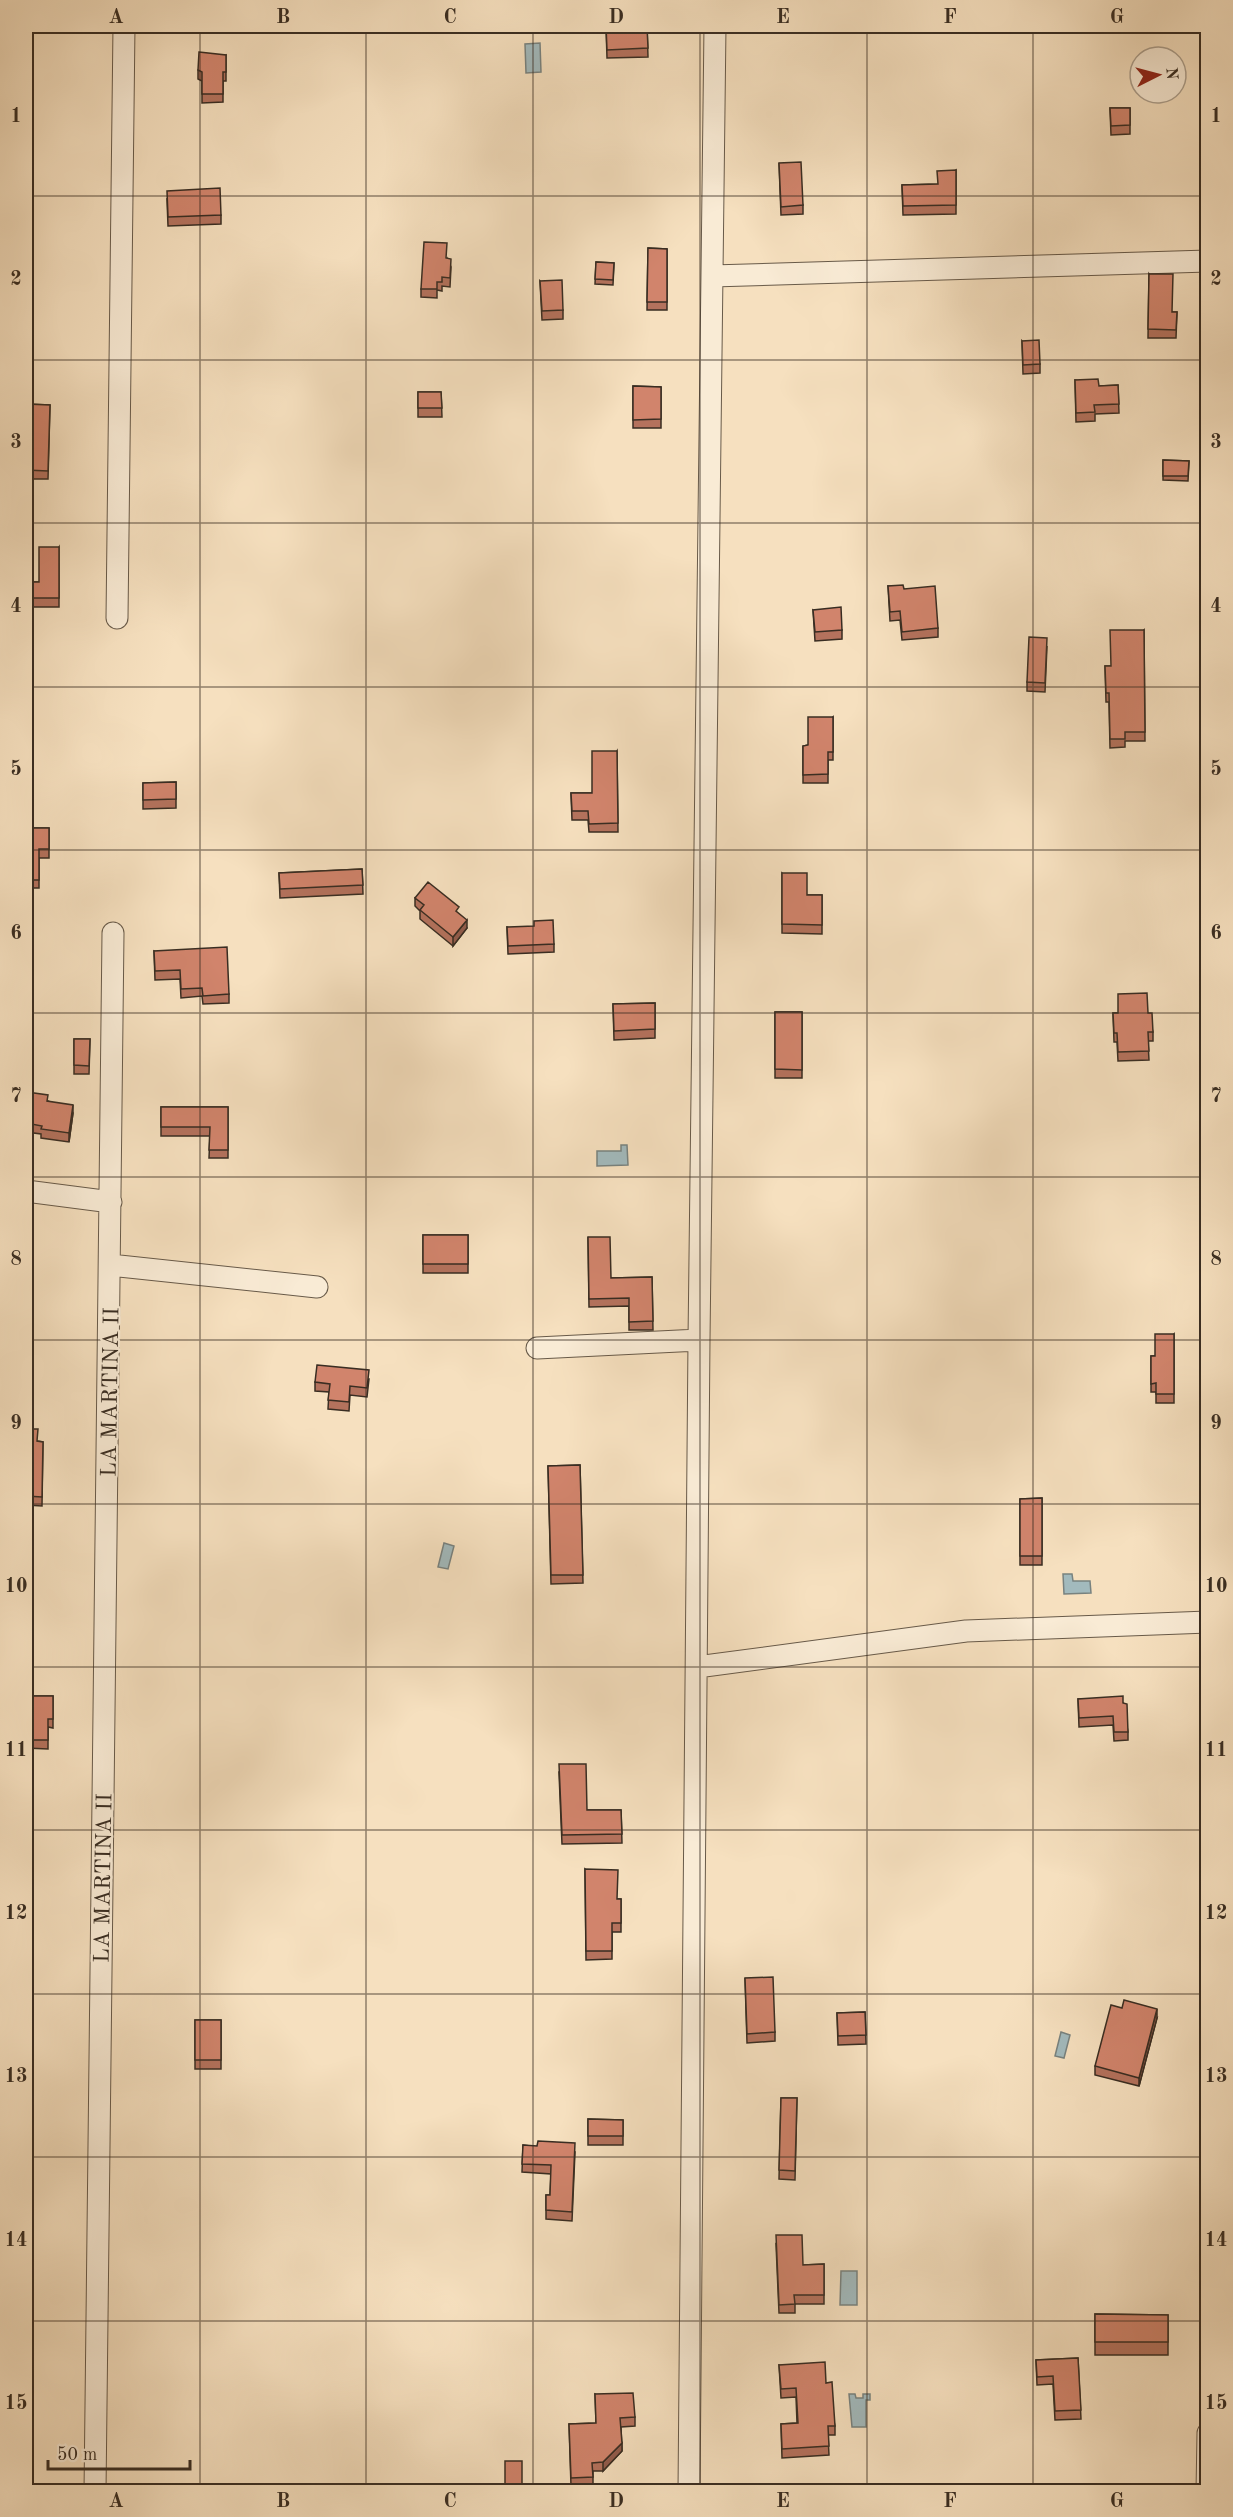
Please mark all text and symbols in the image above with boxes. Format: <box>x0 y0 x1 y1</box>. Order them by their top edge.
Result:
text: A <box>108 8 124 28</box>
text: B <box>276 8 290 28</box>
text: C <box>443 8 457 28</box>
text: D <box>608 8 624 28</box>
text: E <box>776 8 790 28</box>
text: F <box>943 8 957 28</box>
text: G <box>1110 8 1124 28</box>
north arrow <box>1128 45 1188 105</box>
text: N <box>1162 67 1180 81</box>
text: 1 <box>10 107 22 127</box>
text: 1 <box>1210 107 1222 127</box>
text: 2 <box>10 270 22 290</box>
text: 2 <box>1210 270 1222 290</box>
text: 3 <box>10 433 22 453</box>
text: 3 <box>1210 433 1222 453</box>
text: 4 <box>10 597 22 617</box>
text: 4 <box>1210 597 1222 617</box>
text: 5 <box>10 759 22 780</box>
text: 5 <box>1210 759 1222 780</box>
text: 6 <box>10 924 22 944</box>
text: 6 <box>1210 924 1222 944</box>
text: 7 <box>10 1087 22 1107</box>
text: 7 <box>1210 1087 1222 1107</box>
text: 8 <box>10 1250 22 1270</box>
text: 8 <box>1210 1250 1222 1270</box>
street label: LA MARTINA II <box>99 1307 123 1477</box>
text: 9 <box>10 1414 22 1434</box>
text: 9 <box>1210 1414 1222 1434</box>
text: 10 <box>4 1577 28 1597</box>
text: 10 <box>1204 1577 1228 1597</box>
text: 11 <box>4 1741 28 1761</box>
text: 11 <box>1204 1741 1228 1761</box>
street label: LA MARTINA II <box>92 1793 116 1963</box>
text: 12 <box>4 1904 28 1924</box>
text: 12 <box>1204 1904 1228 1924</box>
text: 13 <box>4 2067 28 2087</box>
text: 13 <box>1204 2067 1228 2087</box>
text: 14 <box>4 2231 28 2251</box>
text: 14 <box>1204 2231 1228 2251</box>
text: 15 <box>4 2393 28 2414</box>
text: 15 <box>1204 2393 1228 2414</box>
scale bar <box>48 2433 190 2471</box>
text: 50 m <box>57 2446 97 2464</box>
text: A <box>108 2492 124 2512</box>
text: B <box>276 2492 290 2512</box>
text: C <box>443 2492 457 2512</box>
text: D <box>608 2492 624 2512</box>
text: E <box>776 2492 790 2512</box>
text: F <box>943 2492 957 2512</box>
text: G <box>1110 2492 1124 2512</box>

